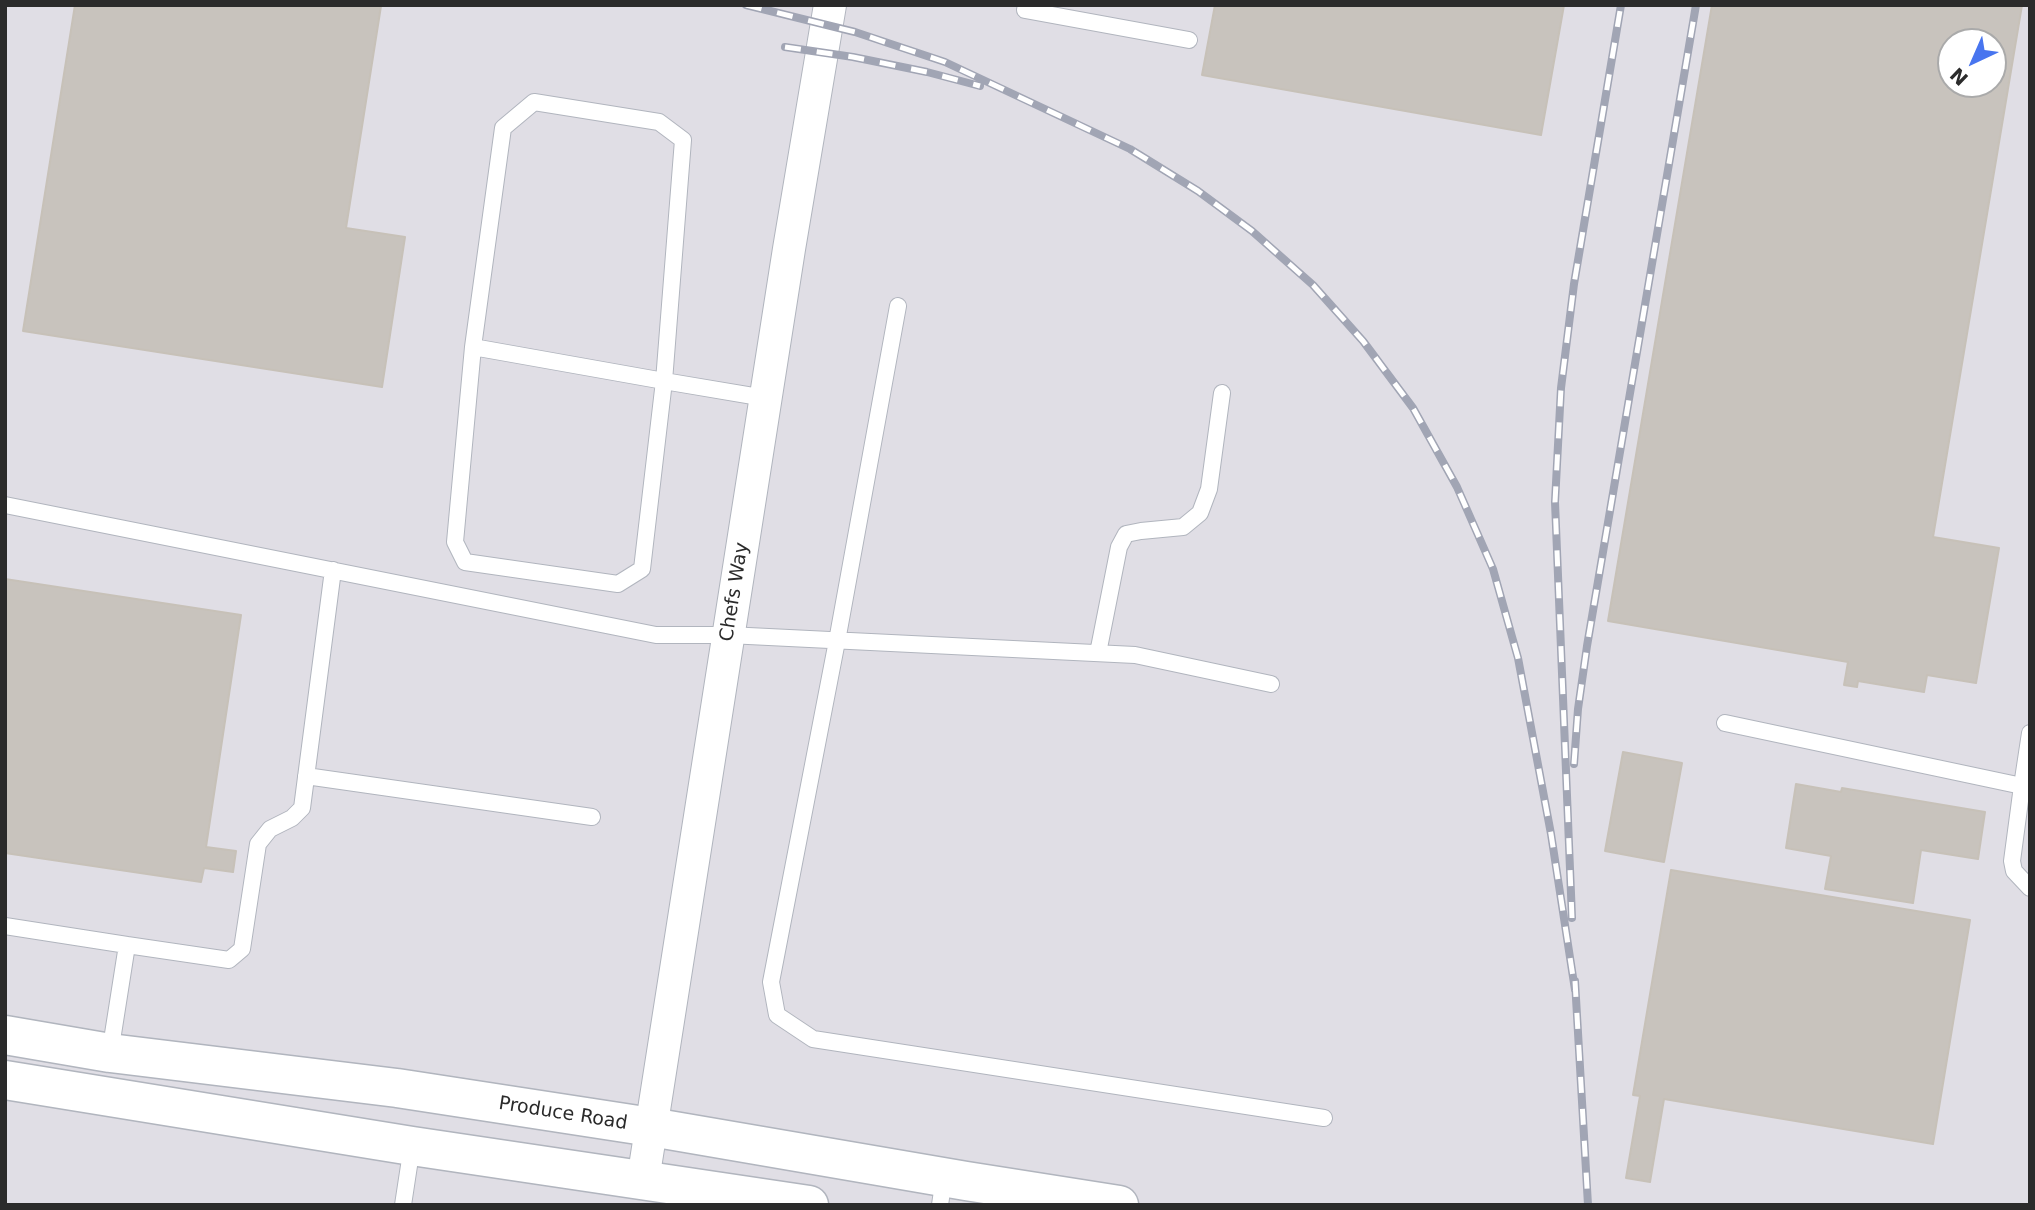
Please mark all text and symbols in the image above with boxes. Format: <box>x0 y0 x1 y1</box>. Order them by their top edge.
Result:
north arrow <box>1937 28 2007 98</box>
text: N <box>1945 63 1972 90</box>
street label: Chefs Way <box>716 541 754 643</box>
street label: Produce Road <box>497 1093 629 1135</box>

